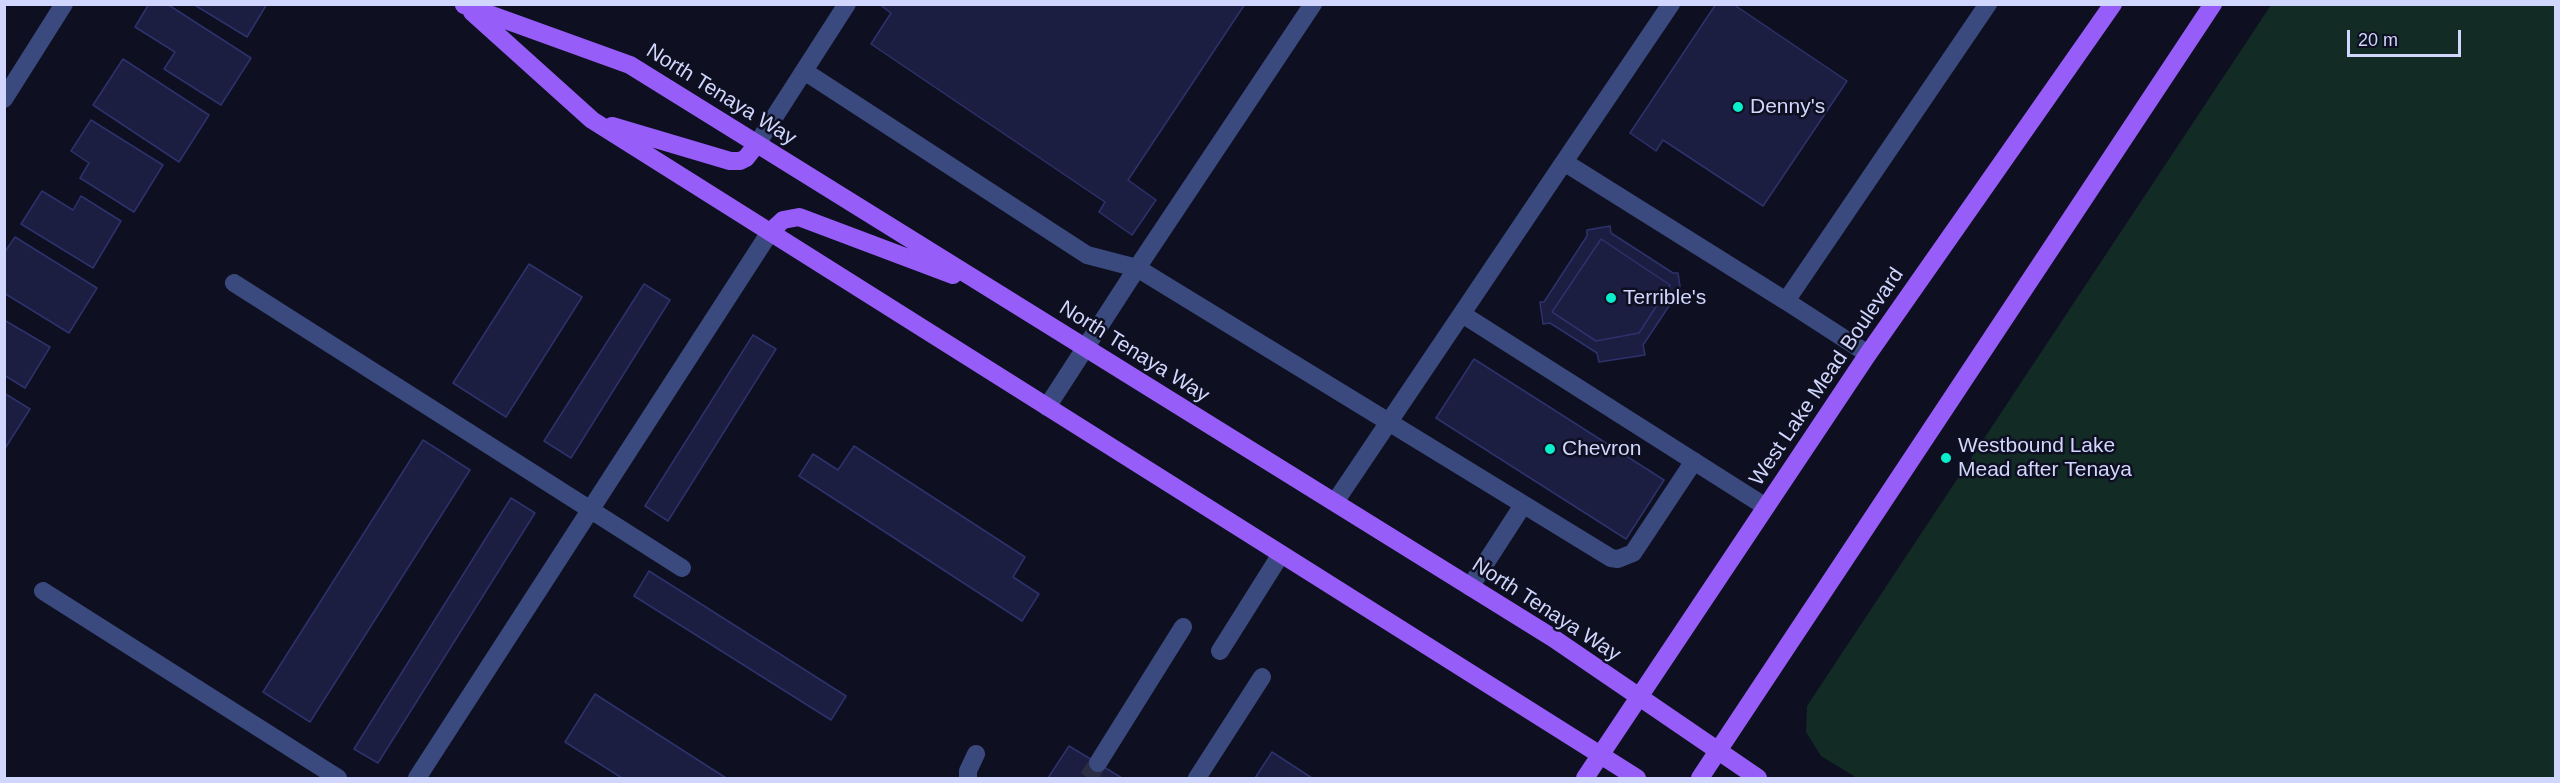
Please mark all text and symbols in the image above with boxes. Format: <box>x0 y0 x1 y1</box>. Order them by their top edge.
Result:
scale bar <box>2350 18 2464 56</box>
text: 20 m <box>2358 30 2398 50</box>
street label: North Tenaya Way <box>641 39 801 151</box>
place label: Denny's <box>1750 94 1825 120</box>
marker: Denny's <box>1731 100 1745 114</box>
street label: West Lake Mead Boulevard <box>1745 263 1909 491</box>
place label: Terrible's <box>1623 285 1706 311</box>
marker: Terrible's <box>1604 291 1618 305</box>
street label: North Tenaya Way <box>1054 296 1214 408</box>
place label: Westbound Lake Mead after Tenaya <box>1958 433 2132 483</box>
place label: Chevron <box>1562 436 1641 462</box>
marker: Chevron <box>1543 442 1557 456</box>
marker: Westbound Lake Mead after Tenaya <box>1939 451 1953 465</box>
street label: North Tenaya Way <box>1467 553 1625 667</box>

